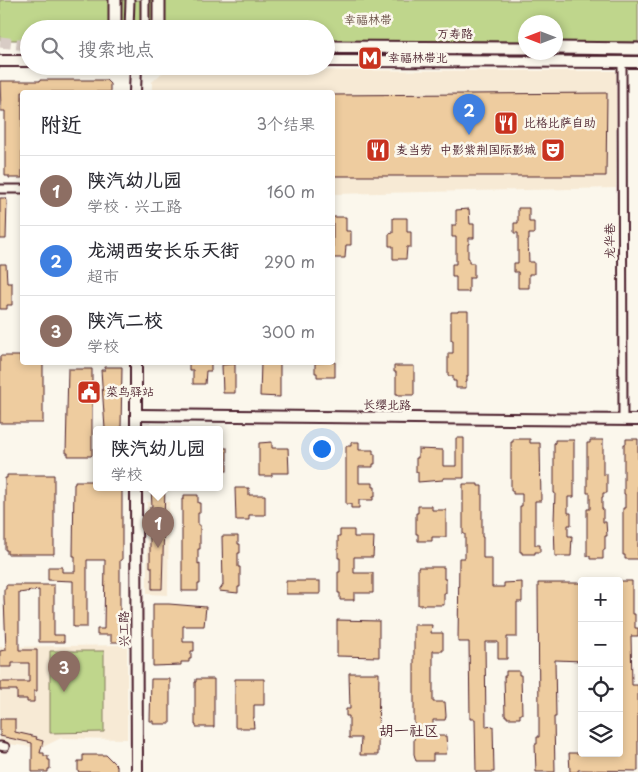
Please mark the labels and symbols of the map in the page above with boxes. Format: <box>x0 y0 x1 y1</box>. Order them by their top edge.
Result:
park label: 幸福林带 <box>344 10 392 28</box>
north arrow <box>518 15 563 60</box>
street label: 万寿路 <box>437 24 473 42</box>
metro station icon: 幸福林带北 <box>357 45 383 71</box>
place label: 幸福林带北 <box>388 48 448 66</box>
pin: 2 <box>453 94 485 135</box>
restaurant icon: 比格比萨自助 <box>493 110 519 136</box>
place label: 比格比萨自助 <box>524 113 596 131</box>
restaurant icon: 麦当劳 <box>365 137 391 163</box>
theatre icon: 中影紫荆国际影城 <box>540 137 566 163</box>
place label: 麦当劳 <box>396 140 432 158</box>
place label: 中影紫荆国际影城 <box>440 140 536 158</box>
street label: 龙华巷 <box>600 223 618 259</box>
public building icon: 菜鸟驿站 <box>76 379 102 405</box>
place label: 菜鸟驿站 <box>106 382 154 400</box>
street label: 长缨北路 <box>363 395 411 413</box>
your location <box>309 436 335 462</box>
pin: 1 <box>142 507 174 548</box>
street label: 兴工路 <box>114 611 132 647</box>
pin: 3 <box>48 651 80 692</box>
district label: 胡一社区 <box>379 718 439 741</box>

